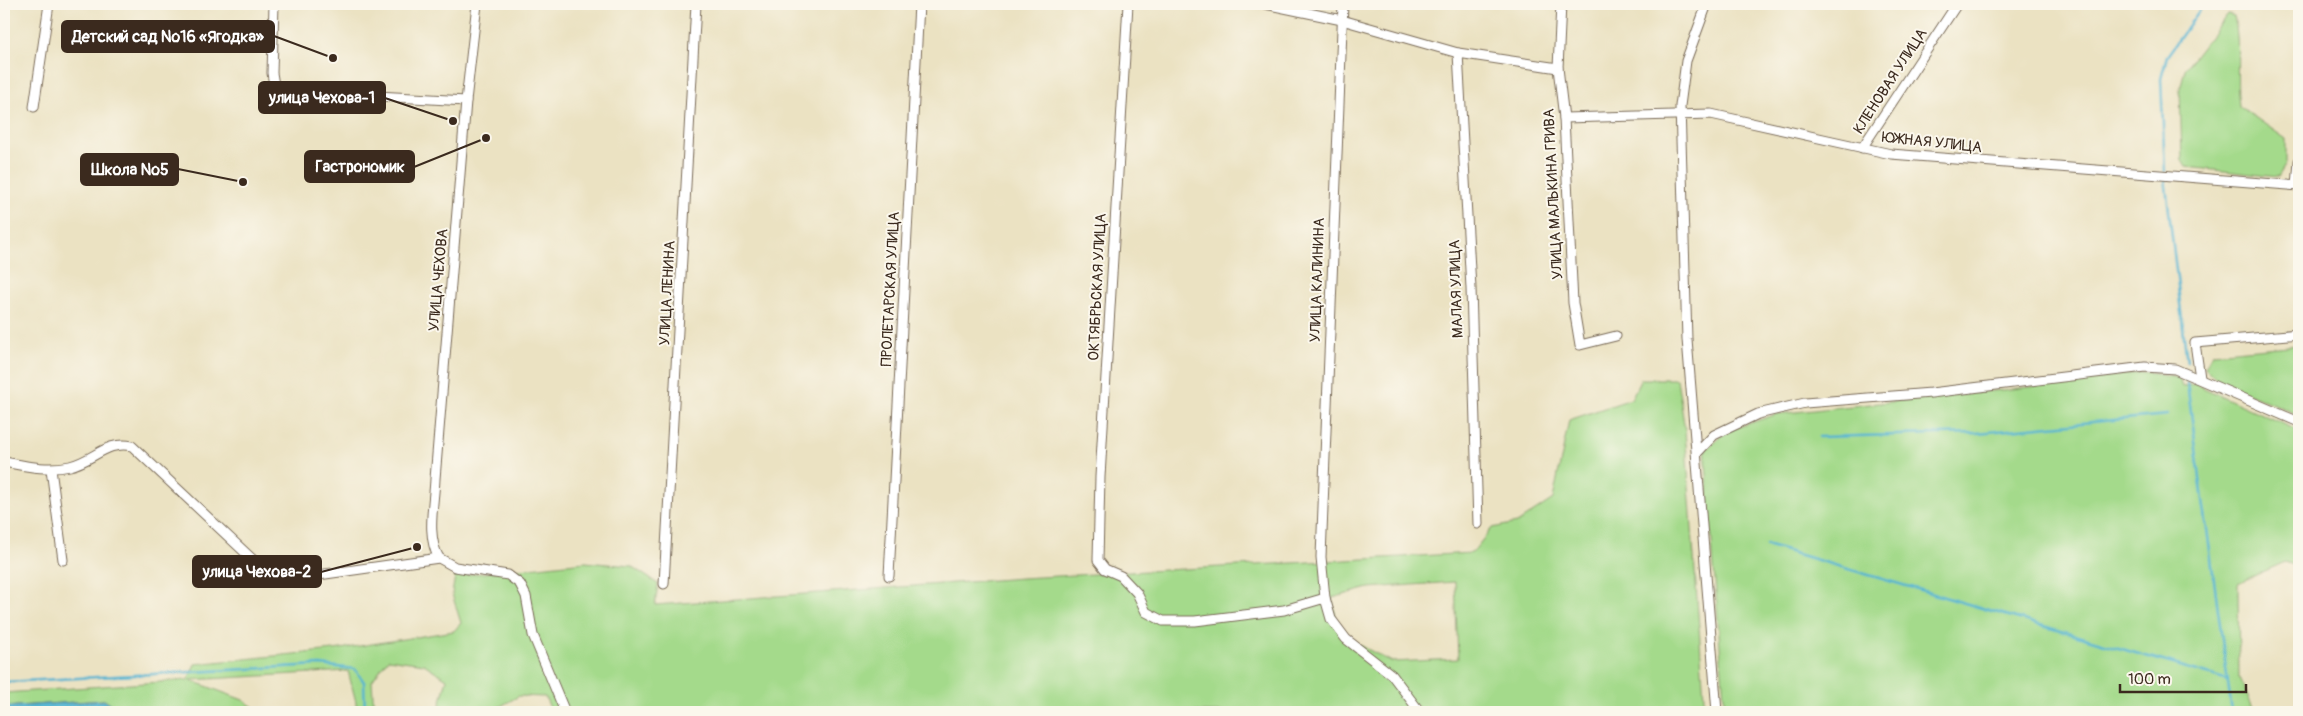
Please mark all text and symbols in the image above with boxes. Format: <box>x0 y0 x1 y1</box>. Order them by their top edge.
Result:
callout: Детский сад №16 «Ягодка» <box>62 21 274 52</box>
street label: КЛЕНОВАЯ УЛИЦА <box>1849 25 1932 138</box>
text: Детский сад №16 «Ягодка» <box>71 27 265 47</box>
callout: улица Чехова-1 <box>259 82 385 113</box>
text: улица Чехова-1 <box>268 88 375 108</box>
street label: УЛИЦА МАЛЬКИНА ГРИВА <box>1540 108 1567 280</box>
street label: ЮЖНАЯ УЛИЦА <box>1881 128 1983 157</box>
callout: Гастрономик <box>305 151 414 182</box>
callout: Школа №5 <box>81 154 178 185</box>
text: Гастрономик <box>315 157 405 177</box>
text: Школа №5 <box>90 160 169 180</box>
street label: ПРОЛЕТАРСКАЯ УЛИЦА <box>877 211 904 367</box>
street label: ОКТЯБРЬСКАЯ УЛИЦА <box>1084 213 1111 361</box>
street label: УЛИЦА КАЛИНИНА <box>1306 217 1329 343</box>
street label: УЛИЦА ЧЕХОВА <box>425 228 452 332</box>
street label: МАЛАЯ УЛИЦА <box>1445 239 1468 339</box>
street label: УЛИЦА ЛЕНИНА <box>655 240 680 346</box>
callout: улица Чехова-2 <box>193 556 321 587</box>
text: улица Чехова-2 <box>202 562 311 582</box>
scale bar <box>2120 661 2247 693</box>
text: 100 m <box>2128 670 2171 689</box>

